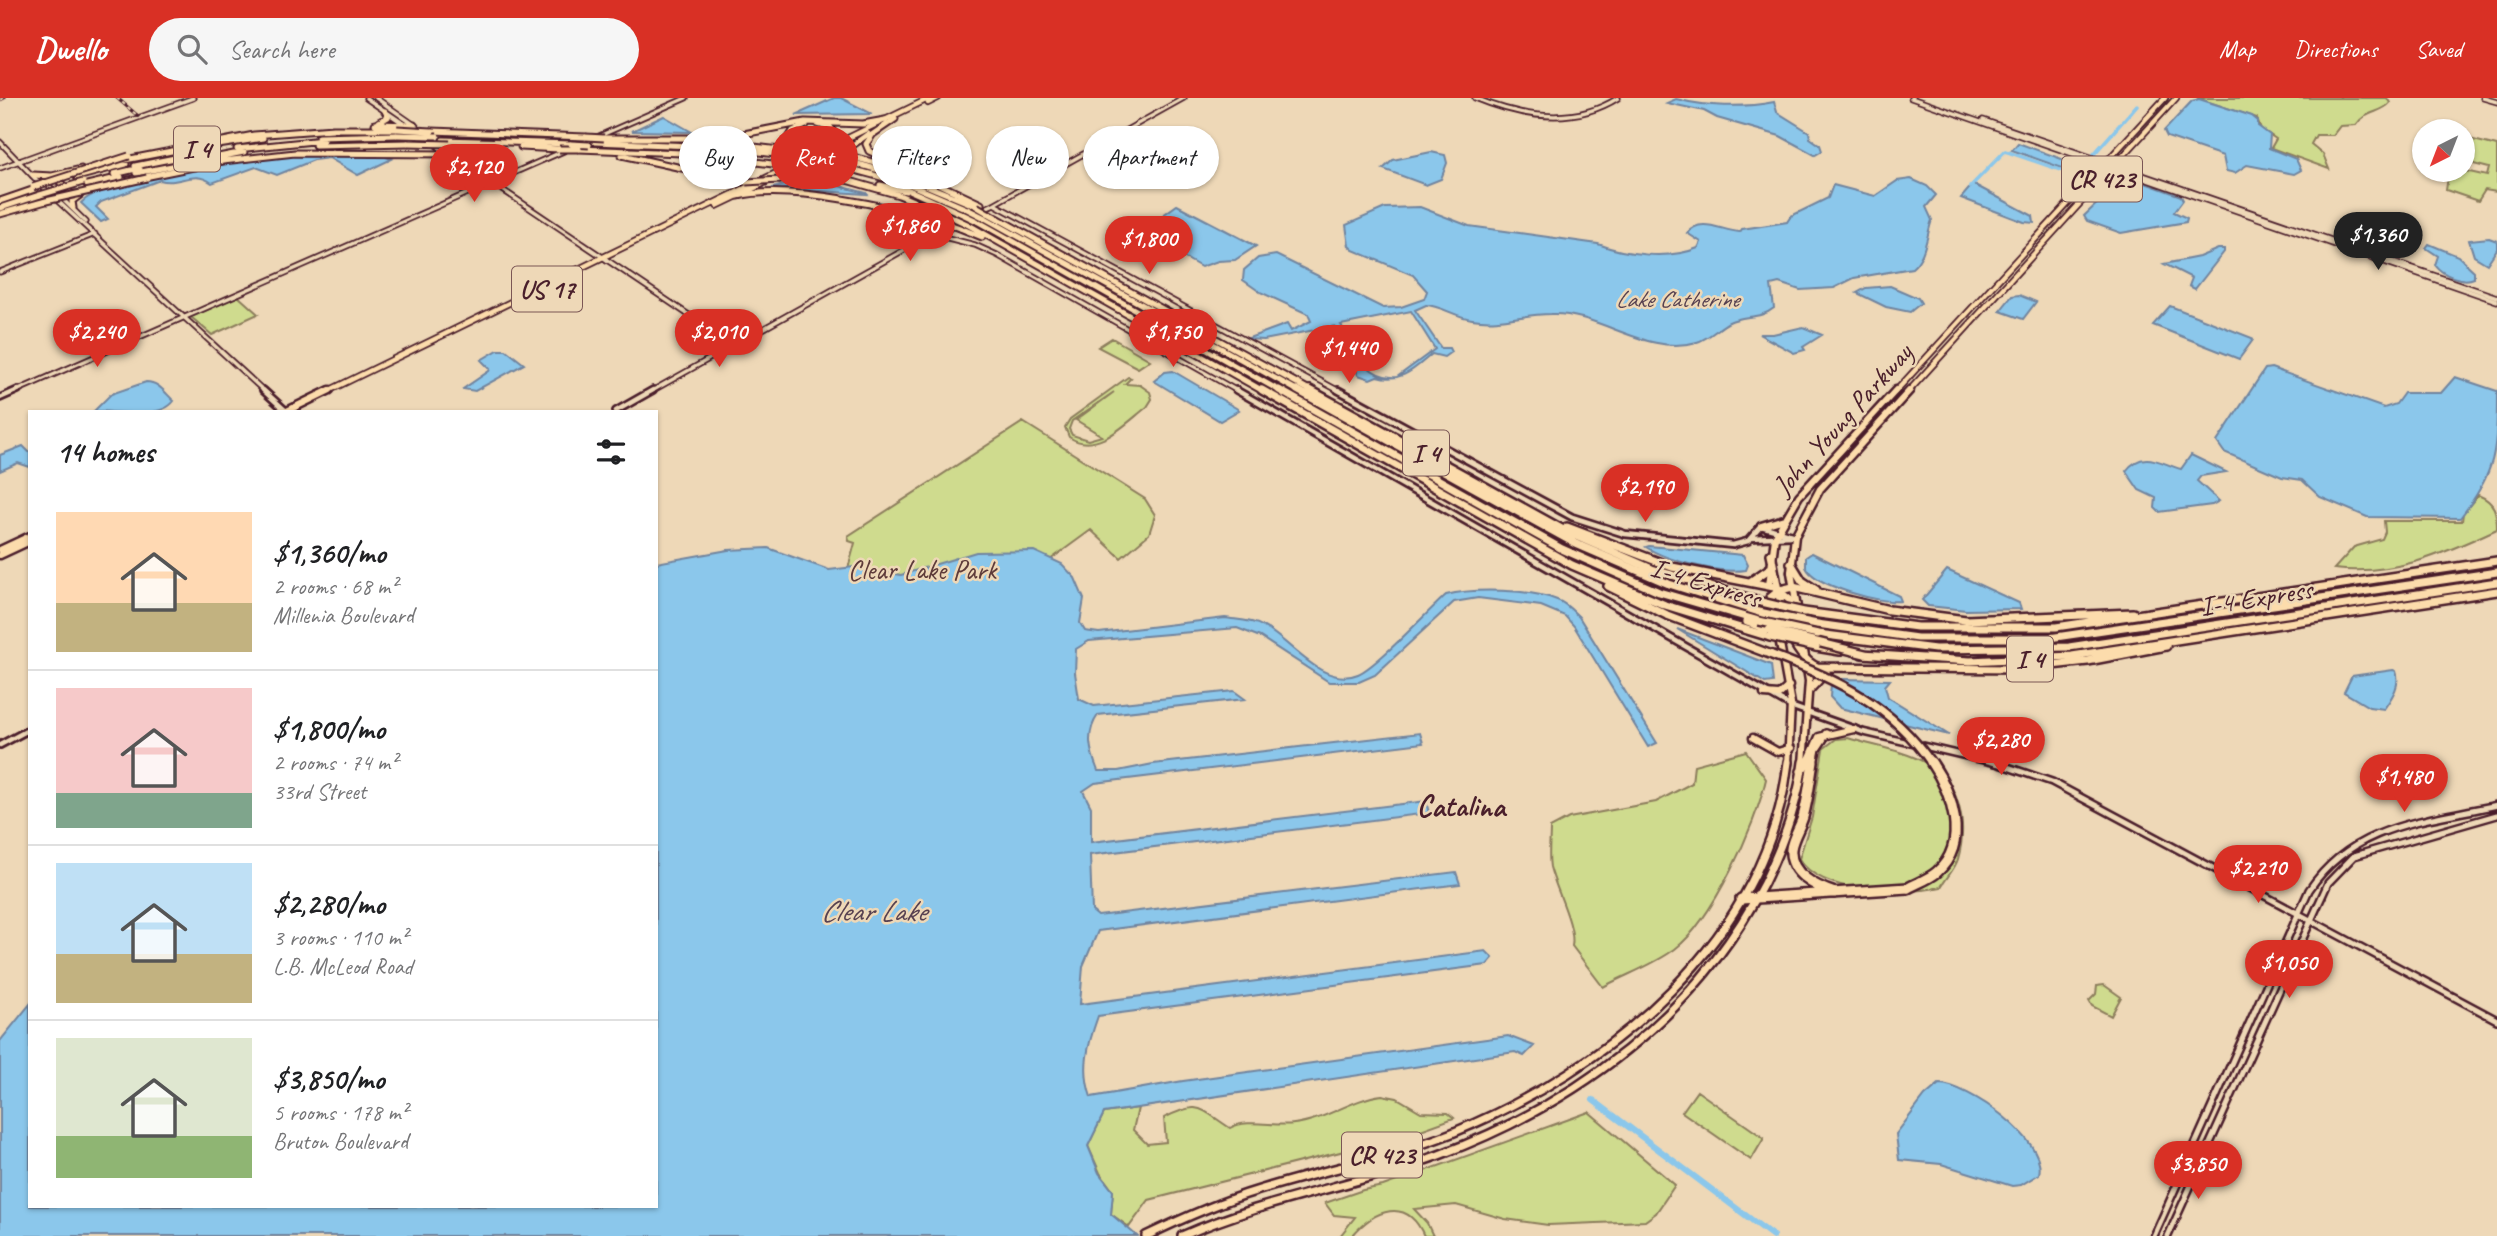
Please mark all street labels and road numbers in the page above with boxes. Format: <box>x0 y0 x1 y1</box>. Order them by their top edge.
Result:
road number: I 4 <box>174 126 220 172</box>
road number: CR 423 <box>2062 156 2142 202</box>
road number: US 17 <box>512 266 582 312</box>
street label: John Young Parkway <box>1764 334 1921 504</box>
road number: I 4 <box>1403 430 1449 476</box>
street label: I-4 Express <box>1647 549 1767 616</box>
street label: I-4 Express <box>2197 571 2317 624</box>
road number: I 4 <box>2007 636 2053 681</box>
road number: CR 423 <box>1342 1132 1422 1178</box>

